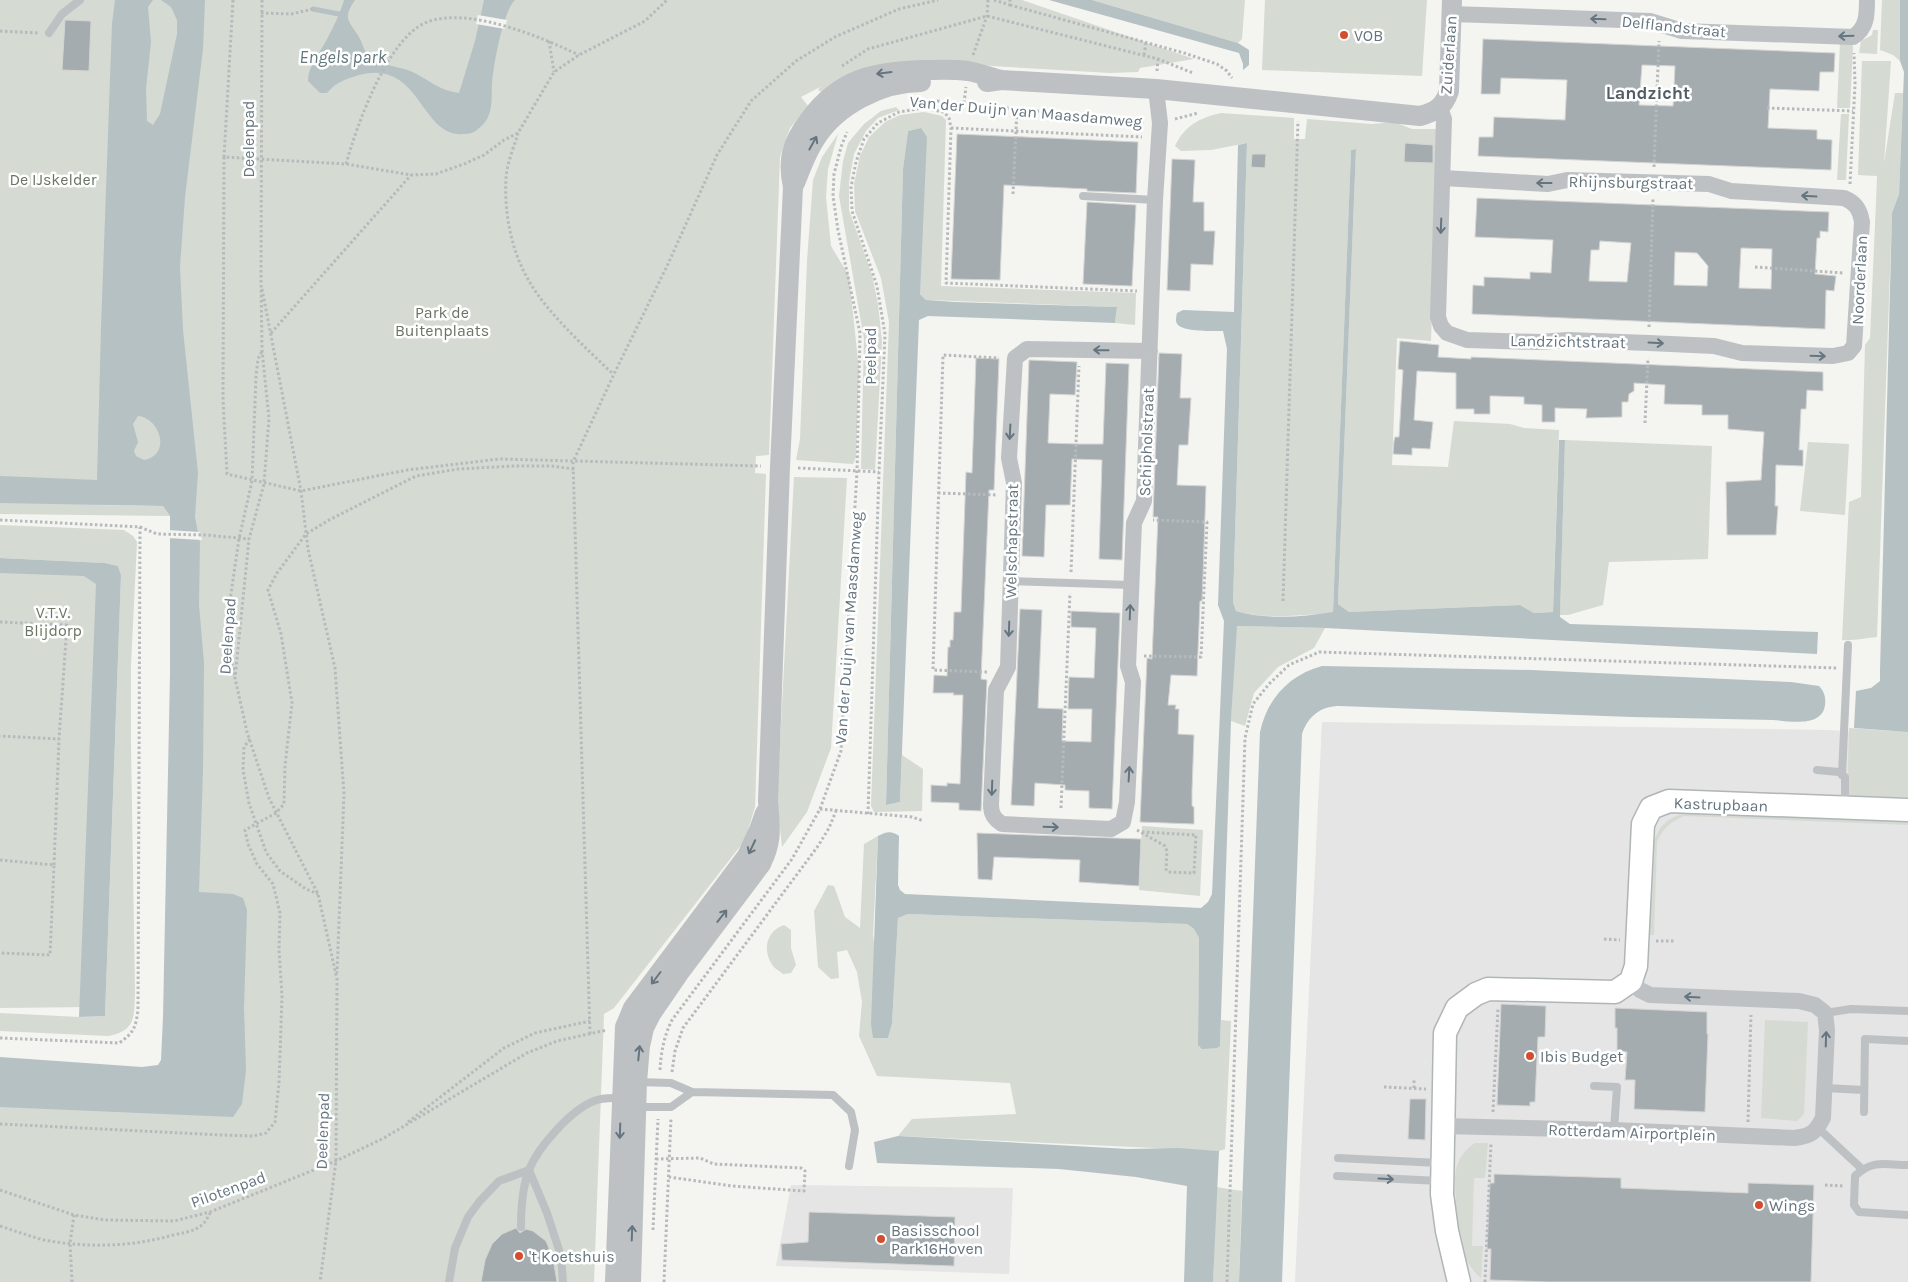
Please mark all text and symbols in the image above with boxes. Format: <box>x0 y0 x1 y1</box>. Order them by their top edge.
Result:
street label: Delflandstraat <box>1621 12 1727 41</box>
street label: Zuiderlaan <box>1436 15 1461 95</box>
one-way arrow <box>1590 15 1606 24</box>
place label: VOB <box>1354 26 1383 45</box>
marker: VOB <box>1338 29 1350 41</box>
one-way arrow <box>1839 31 1855 41</box>
water label: Engels park <box>299 46 387 68</box>
one-way arrow <box>876 68 892 78</box>
district label: Landzicht <box>1606 82 1690 104</box>
street label: Van der Duijn van Maasdamweg <box>909 92 1143 131</box>
street label: Deelenpad <box>239 101 258 177</box>
one-way arrow <box>809 136 818 151</box>
park label: De IJskelder <box>9 170 97 189</box>
street label: Rhijnsburgstraat <box>1568 172 1694 193</box>
one-way arrow <box>1536 178 1552 188</box>
one-way arrow <box>1802 191 1818 200</box>
one-way arrow <box>1436 218 1446 234</box>
street label: Noorderlaan <box>1848 235 1871 325</box>
park label: Park de Buitenplaats <box>395 303 489 340</box>
street label: Peelpad <box>861 327 880 385</box>
street label: Landzichtstraat <box>1510 331 1626 352</box>
one-way arrow <box>1648 338 1664 348</box>
one-way arrow <box>1093 345 1110 355</box>
one-way arrow <box>1809 351 1825 360</box>
street label: Schipholstraat <box>1135 388 1158 497</box>
one-way arrow <box>1006 423 1015 439</box>
street label: Welschapstraat <box>1001 483 1022 599</box>
street label: Van der Duijn van Maasdamweg <box>831 511 866 745</box>
street label: Deelenpad <box>215 597 240 675</box>
park label: V.T.V. Blijdorp <box>24 603 82 640</box>
one-way arrow <box>1125 605 1135 621</box>
one-way arrow <box>1004 620 1014 636</box>
one-way arrow <box>1124 766 1133 782</box>
one-way arrow <box>987 780 997 796</box>
street label: Kastrupbaan <box>1673 793 1769 816</box>
one-way arrow <box>1043 822 1059 831</box>
one-way arrow <box>746 839 756 854</box>
one-way arrow <box>717 910 728 923</box>
one-way arrow <box>650 971 661 984</box>
one-way arrow <box>1685 992 1701 1002</box>
one-way arrow <box>1822 1031 1831 1047</box>
one-way arrow <box>634 1046 644 1062</box>
place label: Ibis Budget <box>1540 1047 1623 1066</box>
marker: Ibis Budget <box>1524 1050 1536 1062</box>
street label: Deelenpad <box>312 1092 333 1170</box>
street label: Rotterdam Airportplein <box>1548 1120 1716 1145</box>
one-way arrow <box>615 1122 625 1139</box>
street label: Pilotenpad <box>188 1167 268 1212</box>
one-way arrow <box>1378 1174 1394 1183</box>
place label: Wings <box>1769 1196 1815 1215</box>
marker: Wings <box>1753 1199 1765 1211</box>
place label: Basisschool Park16Hoven <box>891 1221 983 1258</box>
one-way arrow <box>628 1226 637 1242</box>
marker: Basisschool Park16Hoven <box>875 1233 887 1245</box>
place label: 't Koetshuis <box>529 1247 615 1266</box>
marker: 't Koetshuis <box>513 1250 525 1262</box>

